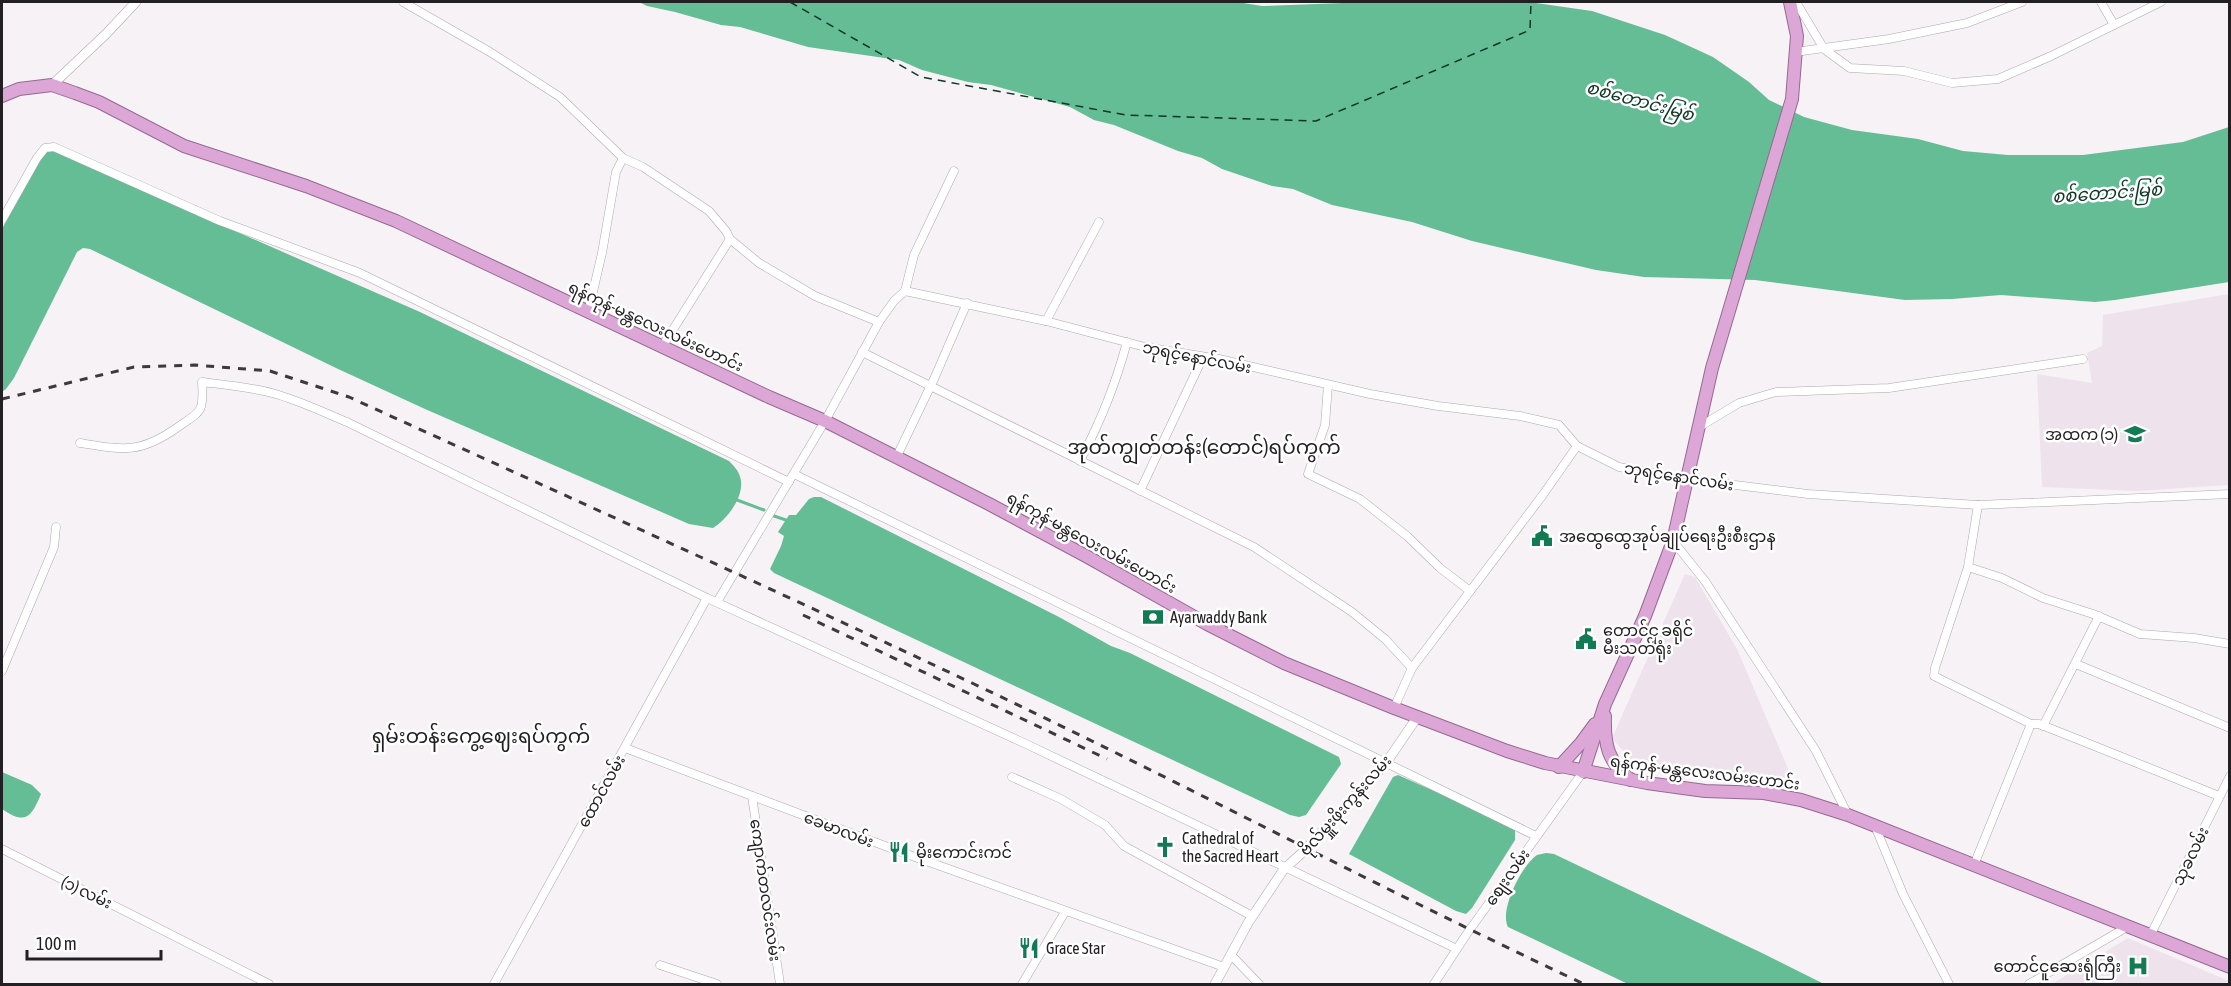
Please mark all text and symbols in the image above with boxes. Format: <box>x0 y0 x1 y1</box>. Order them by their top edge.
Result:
water label: စစ်တောင်းမြစ် <box>1583 74 1698 130</box>
water label: စစ်တောင်းမြစ် <box>2051 176 2164 212</box>
street label: ရန်ကုန်-မန္တလေးလမ်းဟောင်း <box>563 276 747 380</box>
street label: ဘုရင့်နောင်လမ်း <box>1140 336 1253 382</box>
school or university icon: အထက (၁) <box>2123 422 2147 446</box>
place label: အထက (၁) <box>2045 425 2118 444</box>
district label: အုတ်ကျွတ်တန်း(တောင်)ရပ်ကွက် <box>1067 433 1341 465</box>
street label: ဘုရင့်နောင်လမ်း <box>1622 456 1735 499</box>
street label: ရန်ကုန်-မန္တလေးလမ်းဟောင်း <box>1001 486 1181 601</box>
public building icon: အထွေထွေအုပ်ချုပ်ရေးဦးစီးဌာန <box>1530 524 1554 548</box>
place label: အထွေထွေအုပ်ချုပ်ရေးဦးစီးဌာန <box>1559 525 1776 551</box>
bank icon: Ayarwaddy Bank <box>1141 605 1165 629</box>
place label: Ayarwaddy Bank <box>1170 608 1267 627</box>
place label: တောင်ငူ ခရိုင် မီးသတ်ရုံး <box>1603 619 1693 663</box>
public building icon: တောင်ငူ ခရိုင် မီးသတ်ရုံး <box>1574 627 1598 651</box>
district label: ရှမ်းတန်းကွေ့ဈေးရပ်ကွက် <box>372 722 590 753</box>
street label: ရန်ကုန်-မန္တလေးလမ်းဟောင်း <box>1608 749 1801 799</box>
street label: ဗိုလ်မှူးဖိုးကွန်းလမ်း <box>1294 750 1399 863</box>
street label: ထောင်လမ်း <box>572 751 628 830</box>
street label: ခေမာလမ်း <box>802 806 877 851</box>
street label: ကျောက်တလင်းလမ်း <box>742 817 787 963</box>
street label: သုခလမ်း <box>2166 823 2217 891</box>
place label: Cathedral of the Sacred Heart <box>1182 829 1279 865</box>
church icon: Cathedral of the Sacred Heart <box>1153 835 1177 859</box>
restaurant icon: မိုးကောင်းကင် <box>887 840 911 864</box>
place label: မိုးကောင်းကင် <box>916 841 1012 867</box>
street label: စျေးလမ်း <box>1479 844 1537 912</box>
street label: (၁) လမ်း <box>58 870 116 913</box>
scale bar <box>27 923 160 961</box>
text: 100 m <box>36 933 77 954</box>
restaurant icon: Grace Star <box>1017 936 1041 960</box>
place label: Grace Star <box>1046 939 1105 957</box>
hospital icon: တောင်ငူဆေးရုံကြီး <box>2126 954 2150 978</box>
place label: တောင်ငူဆေးရုံကြီး <box>1994 955 2121 981</box>

